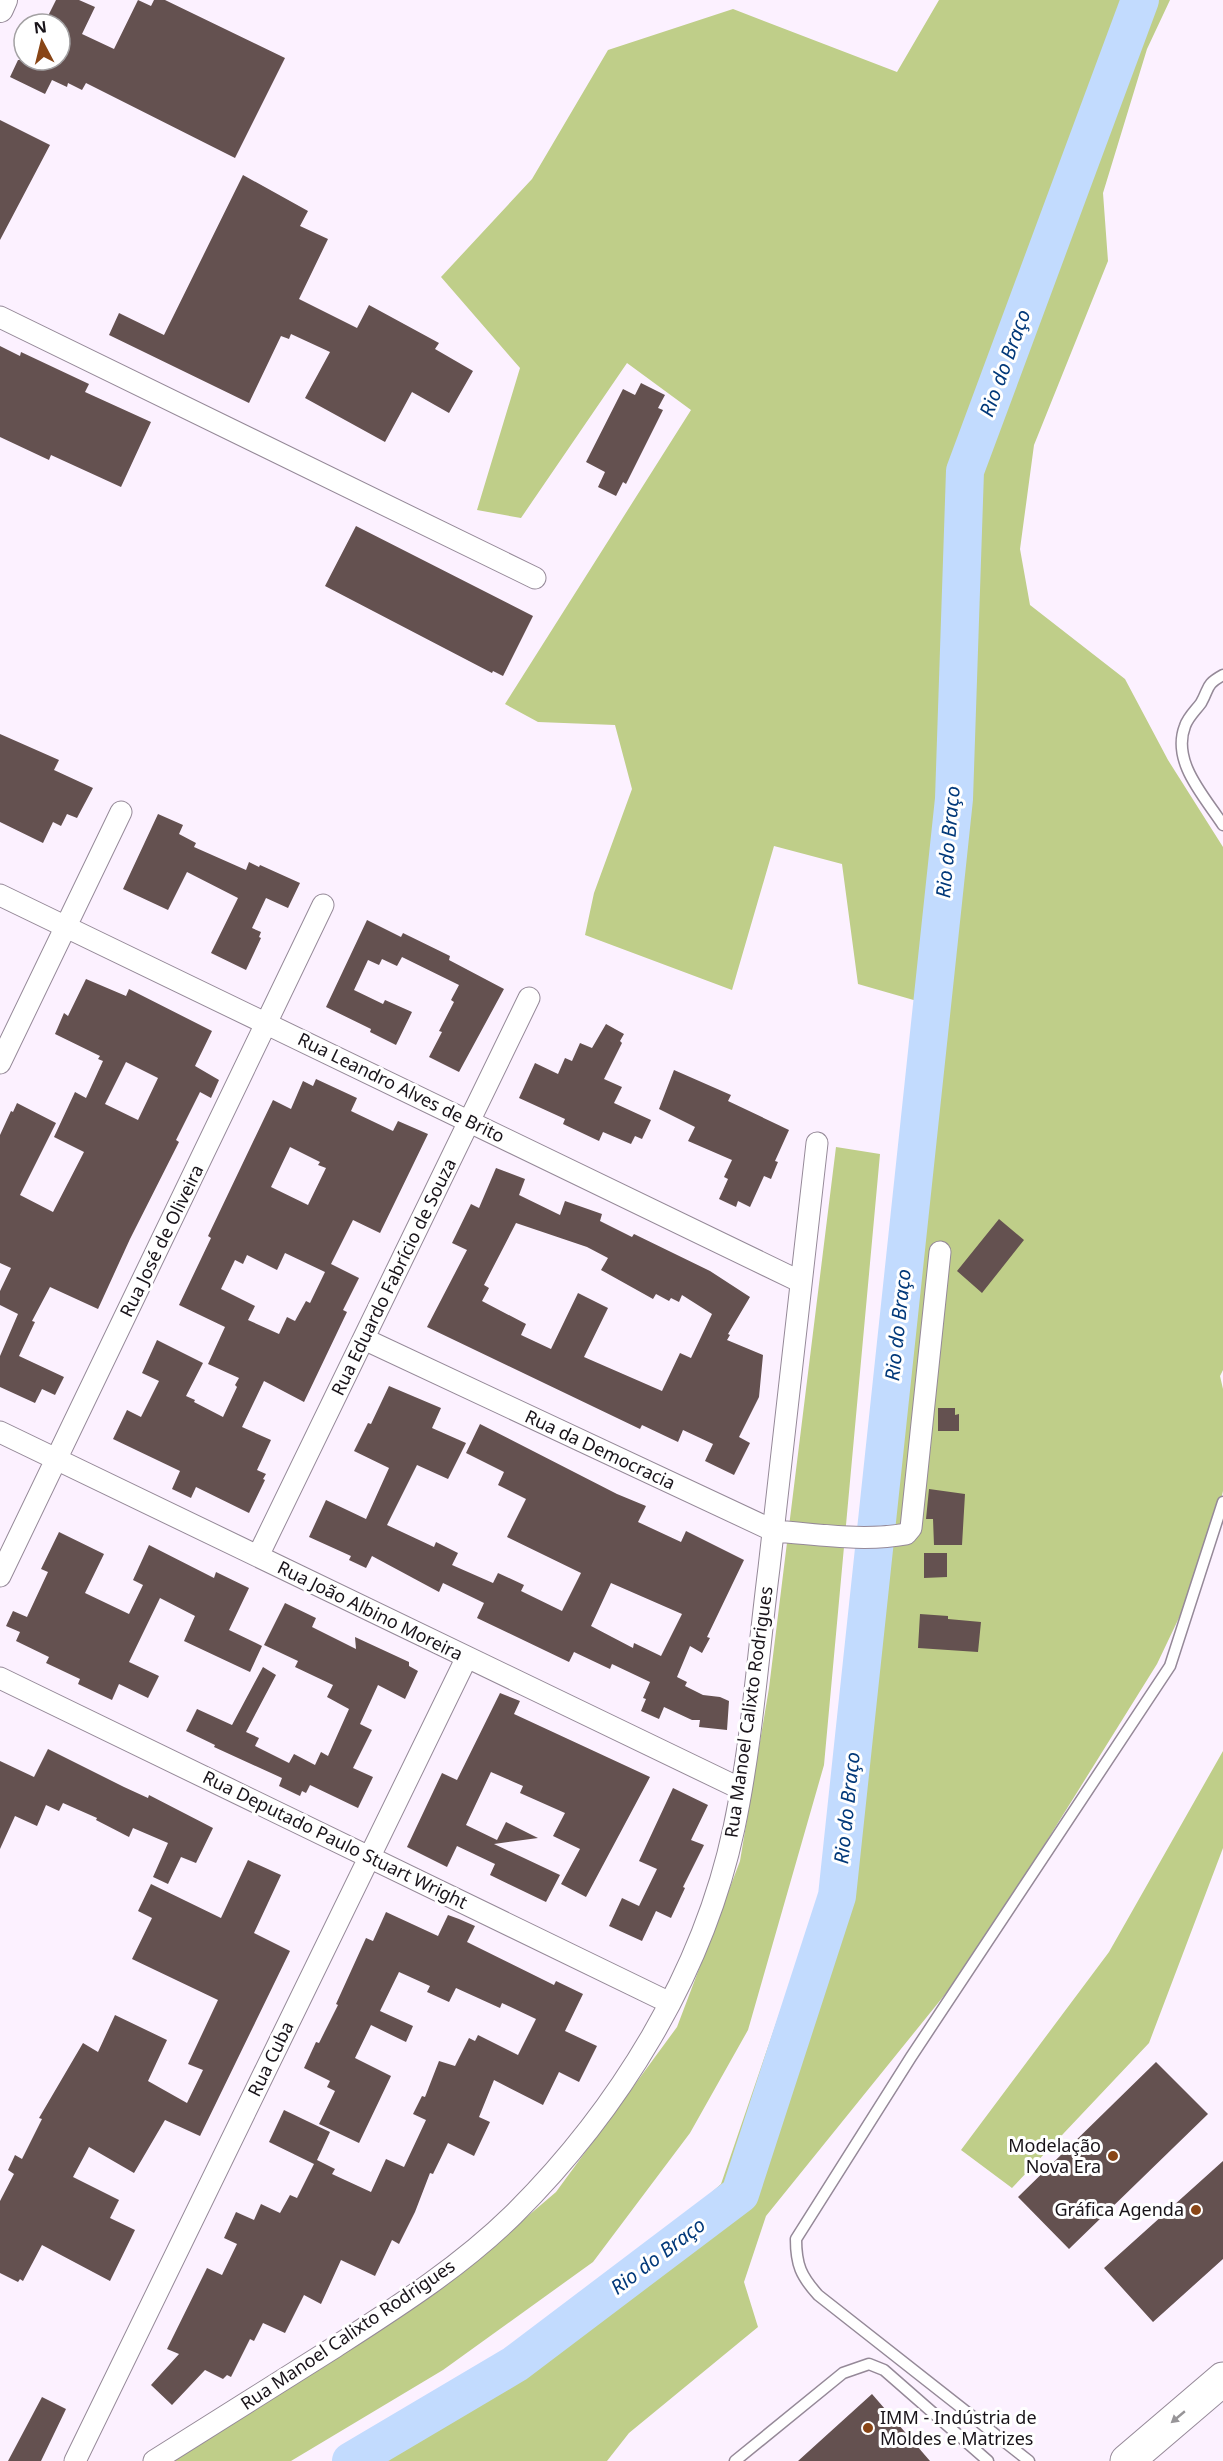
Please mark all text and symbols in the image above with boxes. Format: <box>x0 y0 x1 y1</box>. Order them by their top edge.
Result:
north arrow <box>12 12 72 72</box>
text: N <box>32 15 48 39</box>
water label: Rio do Braço <box>973 305 1036 420</box>
water label: Rio do Braço <box>929 785 966 899</box>
street label: Rua Leandro Alves de Brito <box>294 1026 509 1148</box>
street label: Rua Eduardo Fabrício de Souza <box>325 1154 461 1399</box>
street label: Rua José de Oliveira <box>114 1160 208 1321</box>
water label: Rio do Braço <box>878 1268 917 1382</box>
street label: Rua da Democracia <box>521 1404 679 1494</box>
street label: Rua João Albino Moreira <box>274 1555 467 1665</box>
street label: Rua Manoel Calixto Rodrigues <box>718 1585 778 1839</box>
water label: Rio do Braço <box>827 1751 866 1865</box>
street label: Rua Deputado Paulo Stuart Wright <box>199 1764 472 1914</box>
street label: Rua Cuba <box>242 2017 299 2100</box>
place label: Modelação Nova Era <box>1008 2133 1101 2178</box>
marker: Modelação Nova Era <box>1106 2149 1120 2163</box>
place label: Gráfica Agenda <box>1054 2197 1184 2221</box>
marker: Gráfica Agenda <box>1189 2203 1203 2217</box>
water label: Rio do Braço <box>605 2211 711 2300</box>
street label: Rua Manoel Calixto Rodrigues <box>236 2253 459 2415</box>
place label: IMM - Indústria de Moldes e Matrizes <box>880 2405 1037 2450</box>
one-way arrow <box>1171 2410 1186 2423</box>
marker: IMM - Indústria de Moldes e Matrizes <box>861 2421 875 2435</box>

